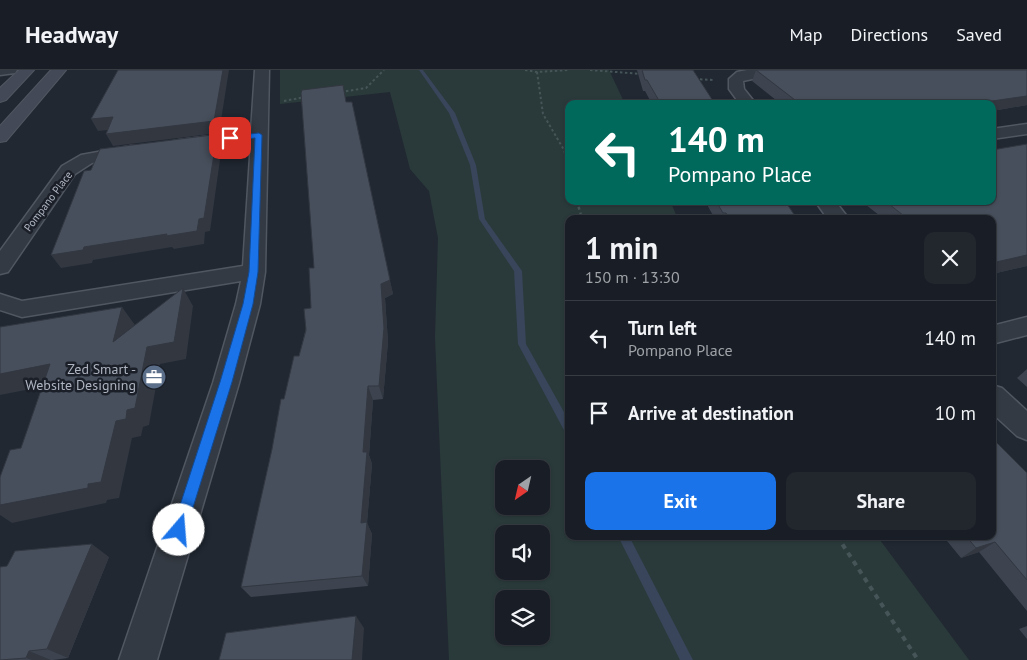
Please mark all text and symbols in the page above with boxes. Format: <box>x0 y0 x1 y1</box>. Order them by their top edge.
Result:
text: Headway <box>25 19 118 50</box>
text: Map <box>790 23 822 46</box>
text: Directions <box>850 23 928 46</box>
text: Saved <box>956 23 1002 46</box>
text: 140 m <box>668 116 765 162</box>
pin <box>209 117 251 159</box>
icon: left <box>585 120 650 185</box>
icon: arrive <box>216 124 244 152</box>
text: Pompano Place <box>668 160 812 188</box>
street label: Pompano Place <box>21 168 75 234</box>
text: 1 min <box>585 228 658 267</box>
button: close <box>924 232 976 284</box>
text: 150 m · 13:30 <box>585 267 680 287</box>
text: Turn left <box>628 316 697 340</box>
icon: left <box>585 324 613 352</box>
text: 140 m <box>924 326 976 350</box>
text: Pompano Place <box>628 340 733 360</box>
place label: Zed Smart - Website Designing <box>25 360 136 394</box>
office icon: Zed Smart - Website Designing <box>141 364 167 390</box>
icon: arrive <box>585 399 613 427</box>
text: Arrive at destination <box>628 401 794 425</box>
text: 10 m <box>935 401 976 425</box>
north arrow <box>495 460 550 515</box>
map controls <box>495 460 550 645</box>
button: Exit <box>585 472 776 530</box>
button: Share <box>786 472 976 530</box>
position arrow <box>152 503 204 555</box>
button: sound <box>495 525 550 580</box>
button: layers <box>495 590 550 645</box>

